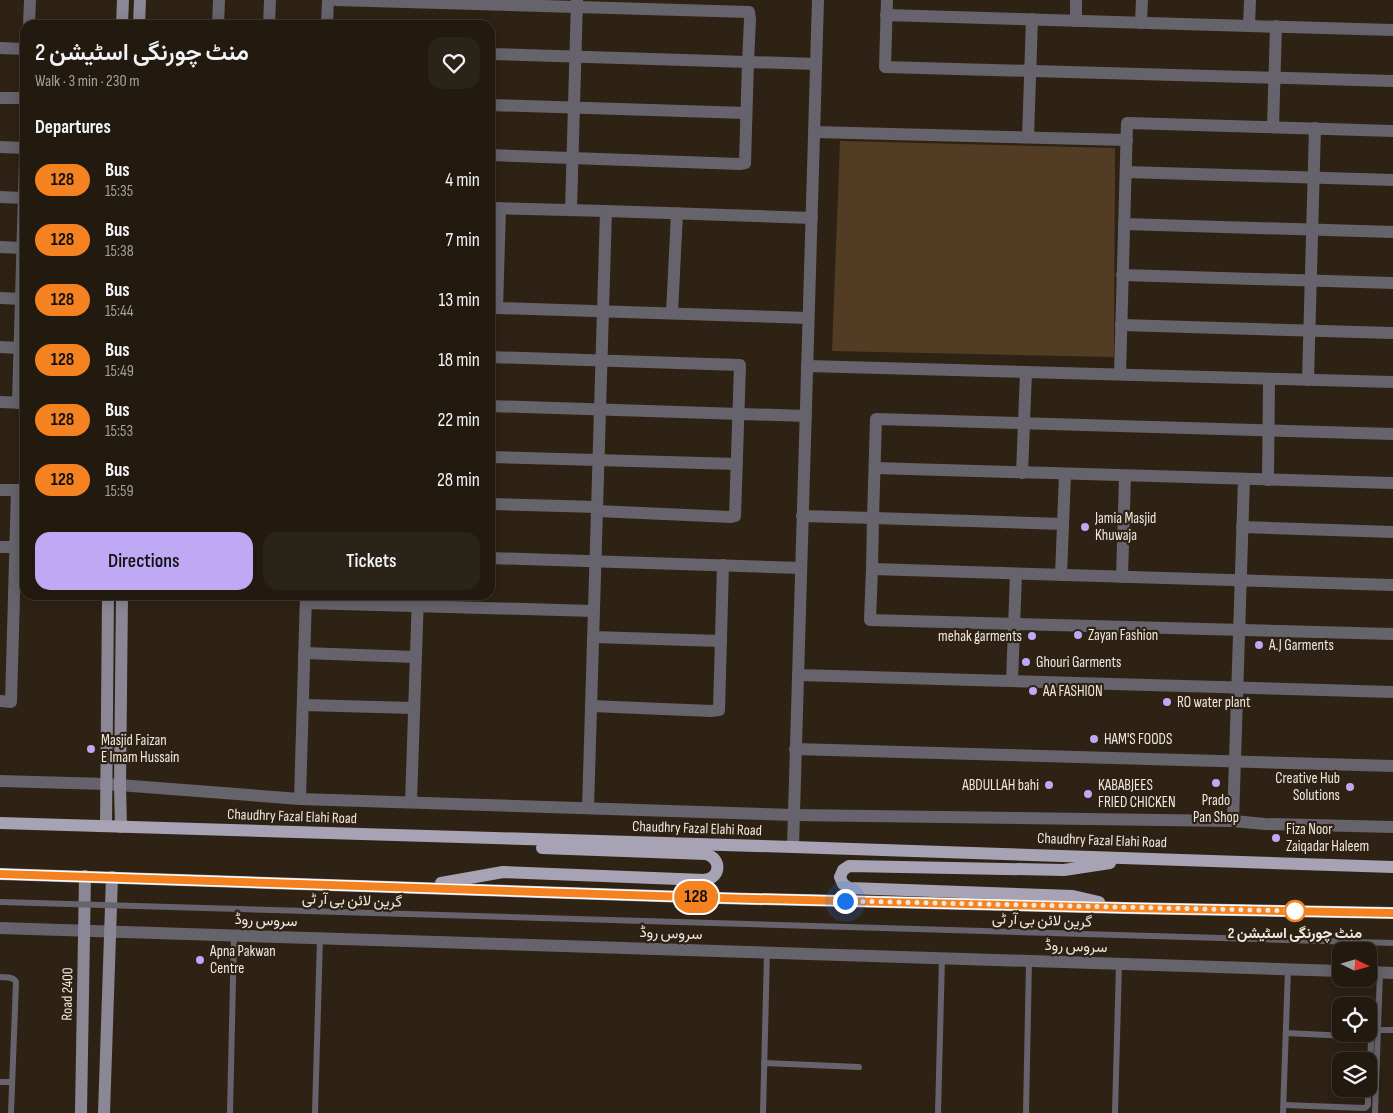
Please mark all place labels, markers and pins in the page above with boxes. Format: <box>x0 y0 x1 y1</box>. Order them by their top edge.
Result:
place label: Jamia Masjid Khuwaja <box>1094 509 1156 545</box>
marker: Jamia Masjid Khuwaja <box>1079 521 1091 533</box>
place label: Zayan Fashion <box>1088 626 1158 645</box>
place label: mehak garments <box>938 627 1022 646</box>
marker: Zayan Fashion <box>1072 629 1084 641</box>
marker: mehak garments <box>1026 630 1038 642</box>
place label: A.J Garments <box>1268 636 1334 655</box>
marker: A.J Garments <box>1253 639 1265 651</box>
place label: Ghouri Garments <box>1036 653 1121 672</box>
marker: Ghouri Garments <box>1020 656 1032 668</box>
place label: AA FASHION <box>1042 682 1103 701</box>
marker: AA FASHION <box>1027 685 1039 697</box>
place label: RO water plant <box>1177 693 1251 712</box>
marker: RO water plant <box>1161 696 1173 708</box>
place label: HAM'S FOODS <box>1104 730 1172 749</box>
place label: Masjid Faizan E Imam Hussain <box>101 731 179 767</box>
marker: HAM'S FOODS <box>1088 733 1100 745</box>
marker: Masjid Faizan E Imam Hussain <box>85 743 97 755</box>
place label: Creative Hub Solutions <box>1275 769 1340 805</box>
place label: ABDULLAH bahi <box>961 776 1039 795</box>
place label: KABABJEES FRIED CHICKEN <box>1098 776 1176 812</box>
marker: Prado Pan Shop <box>1210 777 1222 789</box>
marker: ABDULLAH bahi <box>1043 779 1055 791</box>
marker: Creative Hub Solutions <box>1344 781 1356 793</box>
marker: KABABJEES FRIED CHICKEN <box>1082 788 1094 800</box>
place label: Prado Pan Shop <box>1193 791 1239 827</box>
place label: Fiza Noor Zaiqadar Haleem <box>1286 820 1369 856</box>
marker: Fiza Noor Zaiqadar Haleem <box>1270 832 1282 844</box>
marker: منٹ چورنگی اسٹیشن 2 <box>1284 900 1306 922</box>
place label: منٹ چورنگی اسٹیشن 2 <box>1228 924 1362 943</box>
place label: Apna Pakwan Centre <box>209 942 276 978</box>
marker: Apna Pakwan Centre <box>194 954 206 966</box>

